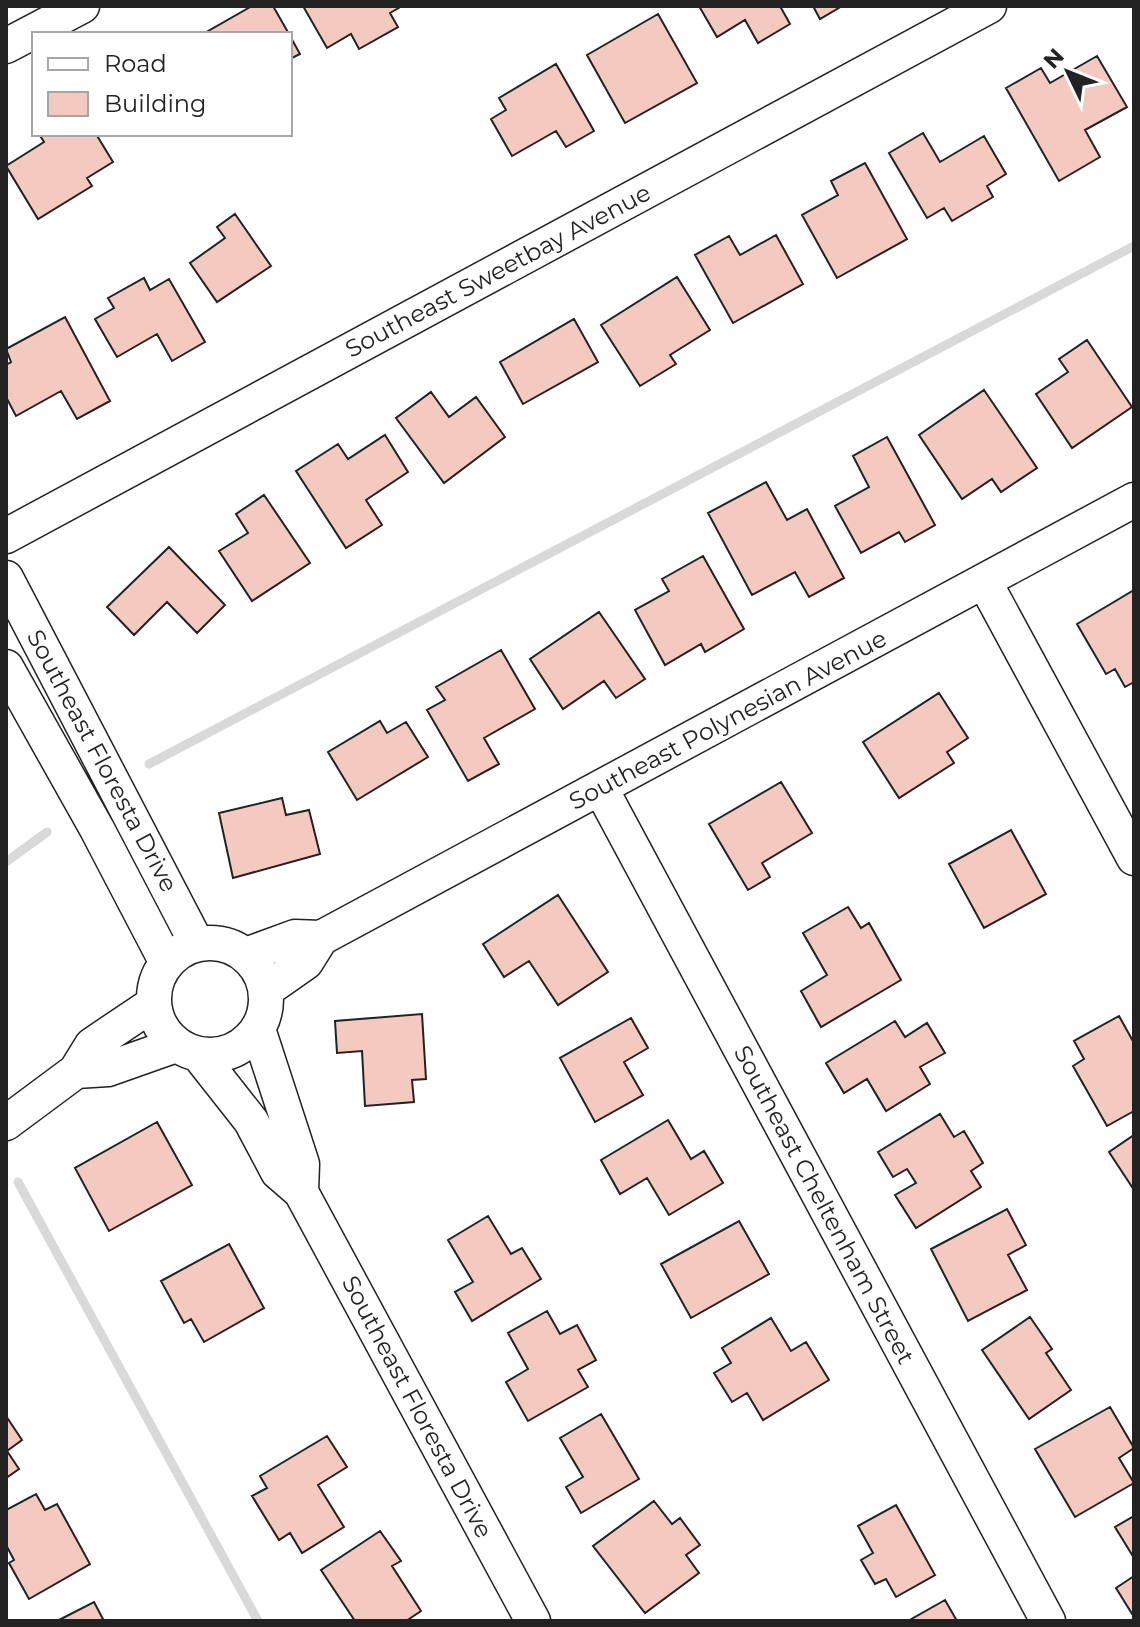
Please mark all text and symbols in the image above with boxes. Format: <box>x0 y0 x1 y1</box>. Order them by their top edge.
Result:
legend <box>32 32 292 136</box>
north arrow <box>1028 32 1108 112</box>
text: N <box>1038 43 1070 74</box>
text: Road <box>104 49 167 78</box>
text: Building <box>104 89 207 118</box>
street label: Southeast Sweetbay Avenue <box>340 178 655 364</box>
street label: Southeast Polynesian Avenue <box>564 623 891 816</box>
street label: Southeast Floresta Drive <box>21 625 184 897</box>
street label: Southeast Cheltenham Street <box>728 1041 921 1369</box>
street label: Southeast Floresta Drive <box>336 1271 499 1543</box>

